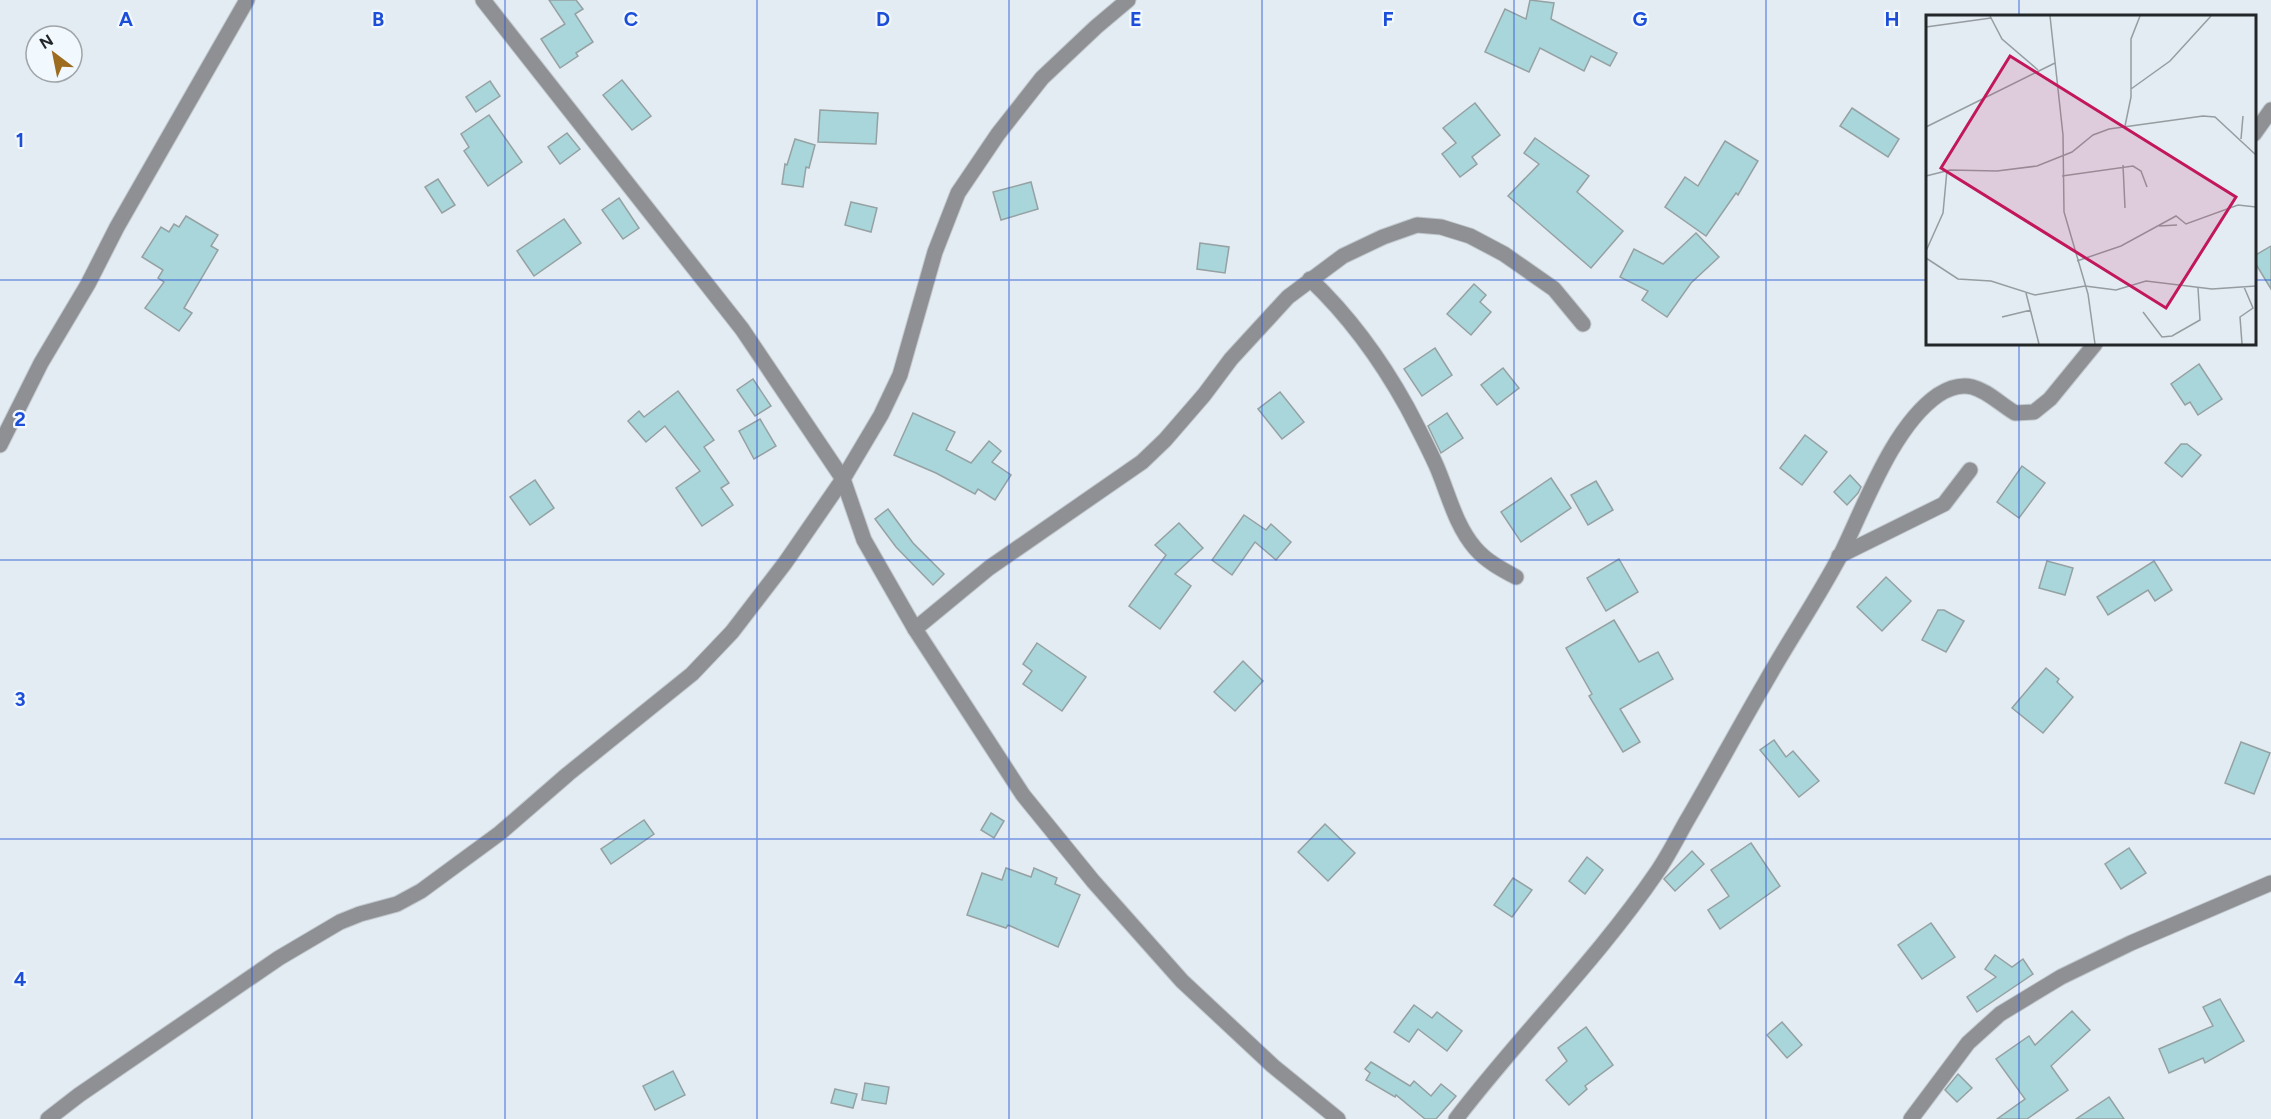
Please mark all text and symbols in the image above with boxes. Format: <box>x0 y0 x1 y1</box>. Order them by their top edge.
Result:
text: A <box>119 7 134 31</box>
text: B <box>372 7 384 31</box>
text: C <box>624 7 638 31</box>
text: D <box>876 7 890 31</box>
text: E <box>1130 7 1142 31</box>
text: F <box>1382 7 1394 31</box>
text: G <box>1633 7 1648 31</box>
text: H <box>1885 7 1900 31</box>
inset map <box>1926 15 2256 345</box>
north arrow <box>24 24 84 84</box>
text: N <box>36 30 57 53</box>
text: 1 <box>16 128 24 152</box>
text: 2 <box>14 407 26 431</box>
text: 3 <box>14 687 26 711</box>
text: 4 <box>14 967 27 991</box>

